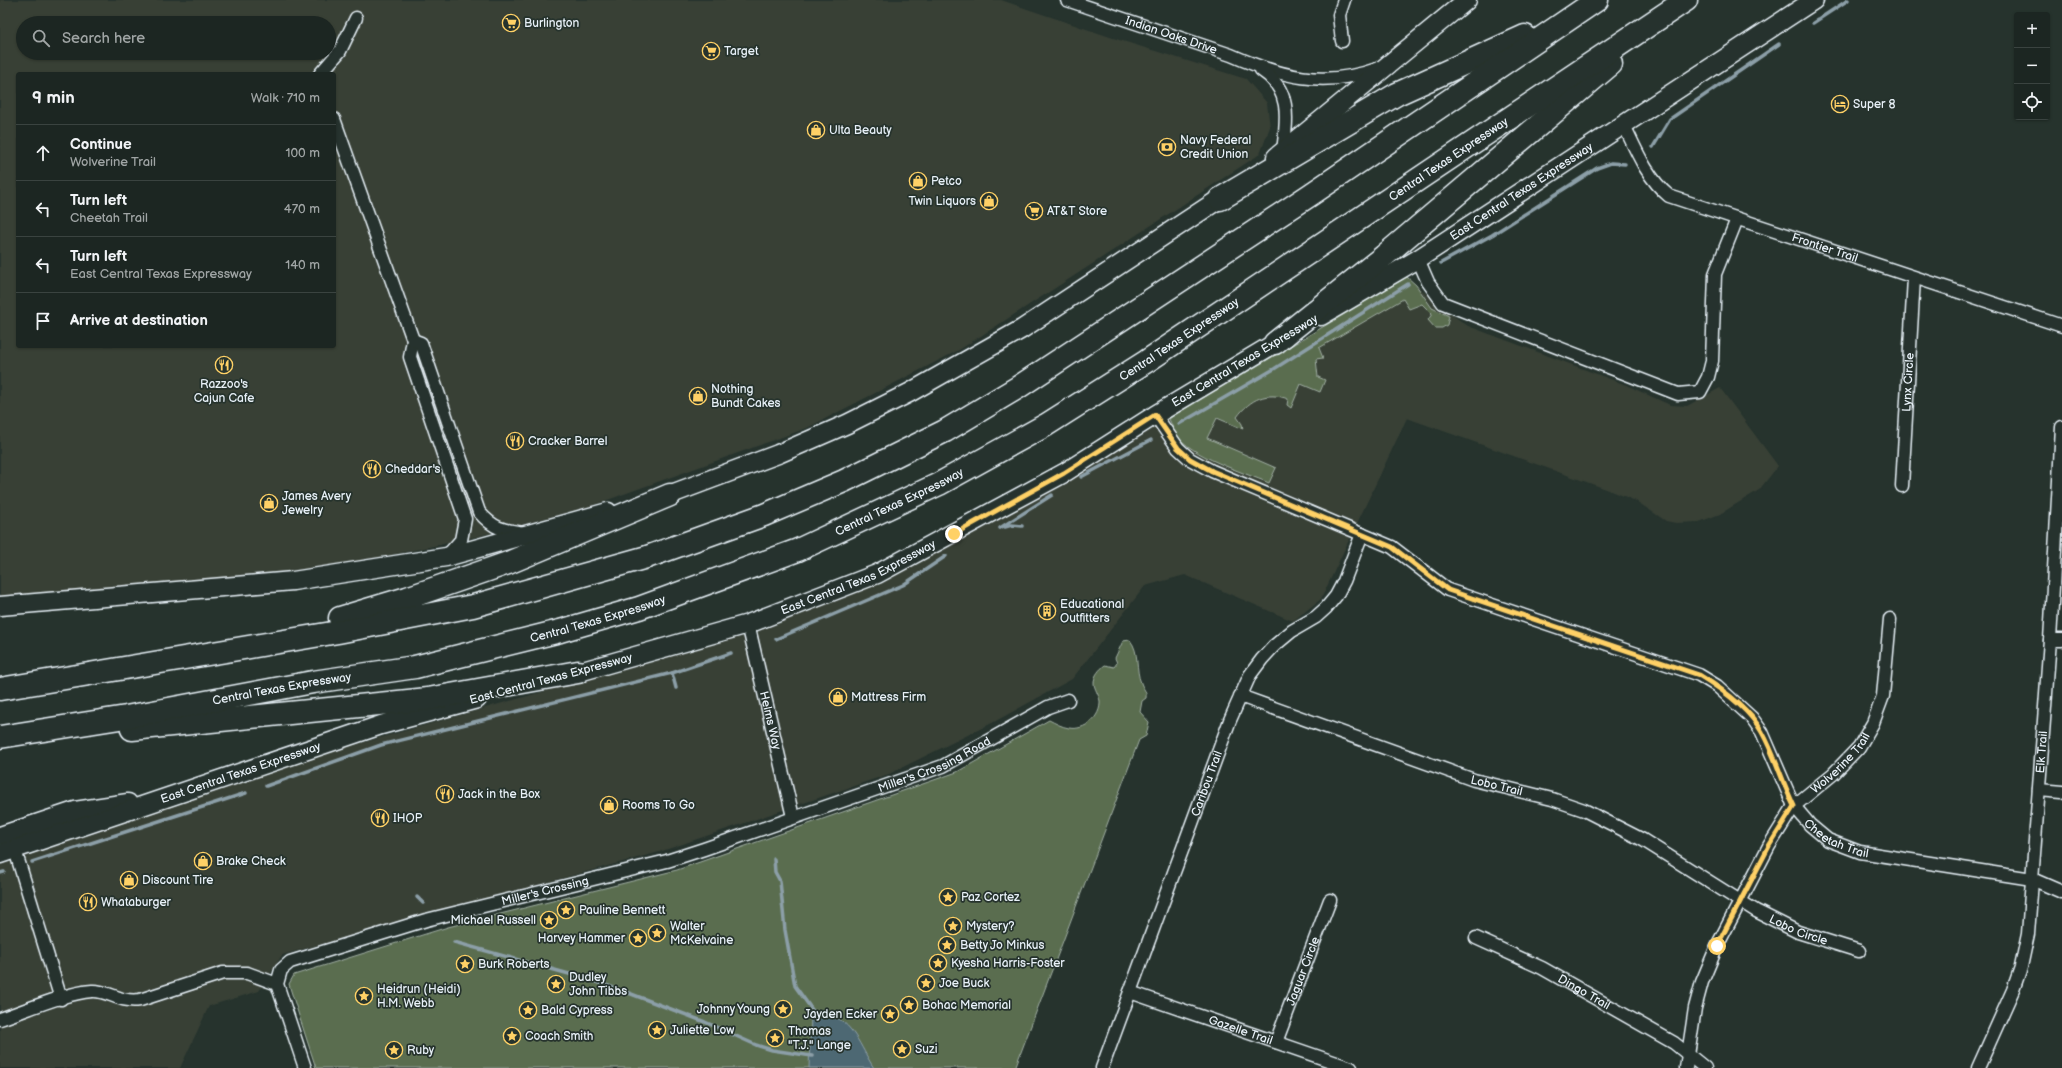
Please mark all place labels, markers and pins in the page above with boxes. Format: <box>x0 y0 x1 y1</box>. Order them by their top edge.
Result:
supermarket icon: Burlington <box>501 13 521 33</box>
place label: Burlington <box>524 16 580 31</box>
supermarket icon: Target <box>701 41 721 61</box>
place label: Target <box>724 44 759 59</box>
hotel icon: Super 8 <box>1830 94 1850 114</box>
place label: Super 8 <box>1853 97 1896 112</box>
shop icon: Ulta Beauty <box>806 120 826 140</box>
place label: Ulta Beauty <box>829 123 892 138</box>
place label: Navy Federal Credit Union <box>1180 133 1251 162</box>
bank icon: Navy Federal Credit Union <box>1157 137 1177 157</box>
shop icon: Petco <box>908 171 928 191</box>
place label: Petco <box>931 174 962 189</box>
shop icon: Twin Liquors <box>979 191 999 211</box>
place label: Twin Liquors <box>908 194 976 209</box>
supermarket icon: AT&T Store <box>1024 201 1044 221</box>
place label: AT&T Store <box>1047 204 1107 219</box>
restaurant icon: Razzoo's Cajun Cafe <box>214 355 234 375</box>
place label: Razzoo's Cajun Cafe <box>194 377 254 406</box>
place label: Nothing Bundt Cakes <box>711 382 781 411</box>
shop icon: Nothing Bundt Cakes <box>688 386 708 406</box>
restaurant icon: Cracker Barrel <box>505 431 525 451</box>
place label: Cracker Barrel <box>528 434 607 449</box>
restaurant icon: Cheddar's <box>362 459 382 479</box>
place label: Cheddar's <box>385 462 440 477</box>
place label: James Avery Jewelry <box>282 489 352 518</box>
shop icon: James Avery Jewelry <box>259 493 279 513</box>
place label: Educational Outfitters <box>1060 597 1124 626</box>
building icon: Educational Outfitters <box>1037 601 1057 621</box>
shop icon: Mattress Firm <box>828 687 848 707</box>
place label: Mattress Firm <box>851 690 926 705</box>
restaurant icon: Jack in the Box <box>435 784 455 804</box>
place label: Jack in the Box <box>458 787 540 802</box>
shop icon: Rooms To Go <box>599 795 619 815</box>
place label: Rooms To Go <box>622 798 695 813</box>
restaurant icon: IHOP <box>370 808 390 828</box>
place label: IHOP <box>393 811 423 826</box>
shop icon: Brake Check <box>193 851 213 871</box>
place label: Brake Check <box>216 854 286 869</box>
shop icon: Discount Tire <box>119 870 139 890</box>
place label: Discount Tire <box>142 873 213 888</box>
place icon: Paz Cortez <box>938 887 958 907</box>
place label: Paz Cortez <box>961 890 1020 905</box>
restaurant icon: Whataburger <box>78 892 98 912</box>
place label: Whataburger <box>101 895 172 910</box>
place icon: Pauline Bennett <box>556 900 576 920</box>
place label: Pauline Bennett <box>579 903 666 918</box>
place icon: Michael Russell <box>539 910 559 930</box>
place label: Michael Russell <box>450 913 536 928</box>
place icon: Mystery? <box>943 916 963 936</box>
place label: Walter McKelvaine <box>670 919 733 948</box>
place label: Mystery? <box>966 919 1015 934</box>
place icon: Walter McKelvaine <box>647 923 667 943</box>
place icon: Harvey Hammer <box>628 928 648 948</box>
place label: Harvey Hammer <box>538 931 626 946</box>
place icon: Betty Jo Minkus <box>937 935 957 955</box>
place label: Betty Jo Minkus <box>960 938 1044 953</box>
place icon: Kyesha Harris-Foster <box>928 953 948 973</box>
place icon: Burk Roberts <box>455 954 475 974</box>
place label: Kyesha Harris-Foster <box>951 956 1065 971</box>
place label: Burk Roberts <box>478 957 550 972</box>
place label: Dudley John Tibbs <box>569 970 627 999</box>
place icon: Joe Buck <box>916 973 936 993</box>
place icon: Dudley John Tibbs <box>546 974 566 994</box>
place label: Joe Buck <box>939 976 989 991</box>
place label: Heidrun (Heidi) H.M. Webb <box>377 982 461 1011</box>
place icon: Heidrun (Heidi) H.M. Webb <box>354 986 374 1006</box>
place icon: Bohac Memorial <box>899 995 919 1015</box>
place label: Bohac Memorial <box>922 998 1011 1013</box>
place icon: Johnny Young <box>773 999 793 1019</box>
place icon: Bald Cypress <box>518 1000 538 1020</box>
place label: Johnny Young <box>697 1002 770 1017</box>
place label: Bald Cypress <box>541 1003 613 1018</box>
place icon: Jayden Ecker <box>880 1004 900 1024</box>
place label: Jayden Ecker <box>804 1007 878 1022</box>
place icon: Juliette Low <box>647 1020 667 1040</box>
place label: Juliette Low <box>670 1023 734 1038</box>
place label: Thomas "T.J." Lange <box>788 1024 851 1053</box>
place icon: Coach Smith <box>502 1026 522 1046</box>
place icon: Thomas "T.J." Lange <box>765 1028 785 1048</box>
place label: Coach Smith <box>525 1029 594 1044</box>
place icon: Suzi <box>892 1039 912 1059</box>
place icon: Ruby <box>384 1040 404 1060</box>
place label: Suzi <box>915 1042 938 1057</box>
place label: Ruby <box>407 1043 435 1058</box>

